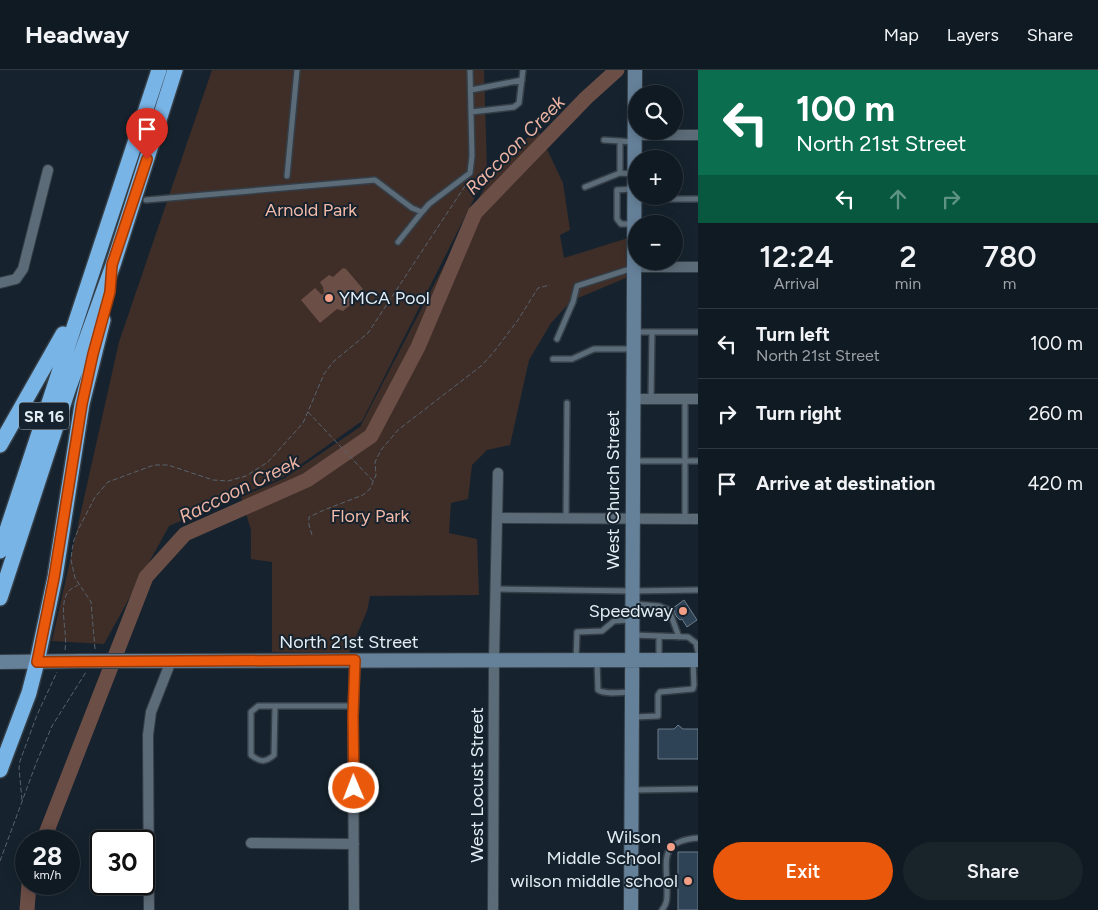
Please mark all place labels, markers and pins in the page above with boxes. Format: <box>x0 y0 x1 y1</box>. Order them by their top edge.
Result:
pin <box>126 108 168 159</box>
place label: YMCA Pool <box>339 287 430 309</box>
marker: YMCA Pool <box>323 292 335 304</box>
place label: Speedway <box>589 600 674 622</box>
marker: Speedway <box>677 605 689 617</box>
place label: Wilson Middle School <box>547 826 661 869</box>
marker: Wilson Middle School <box>665 841 677 853</box>
place label: wilson middle school <box>511 870 678 892</box>
marker: wilson middle school <box>682 875 694 887</box>

